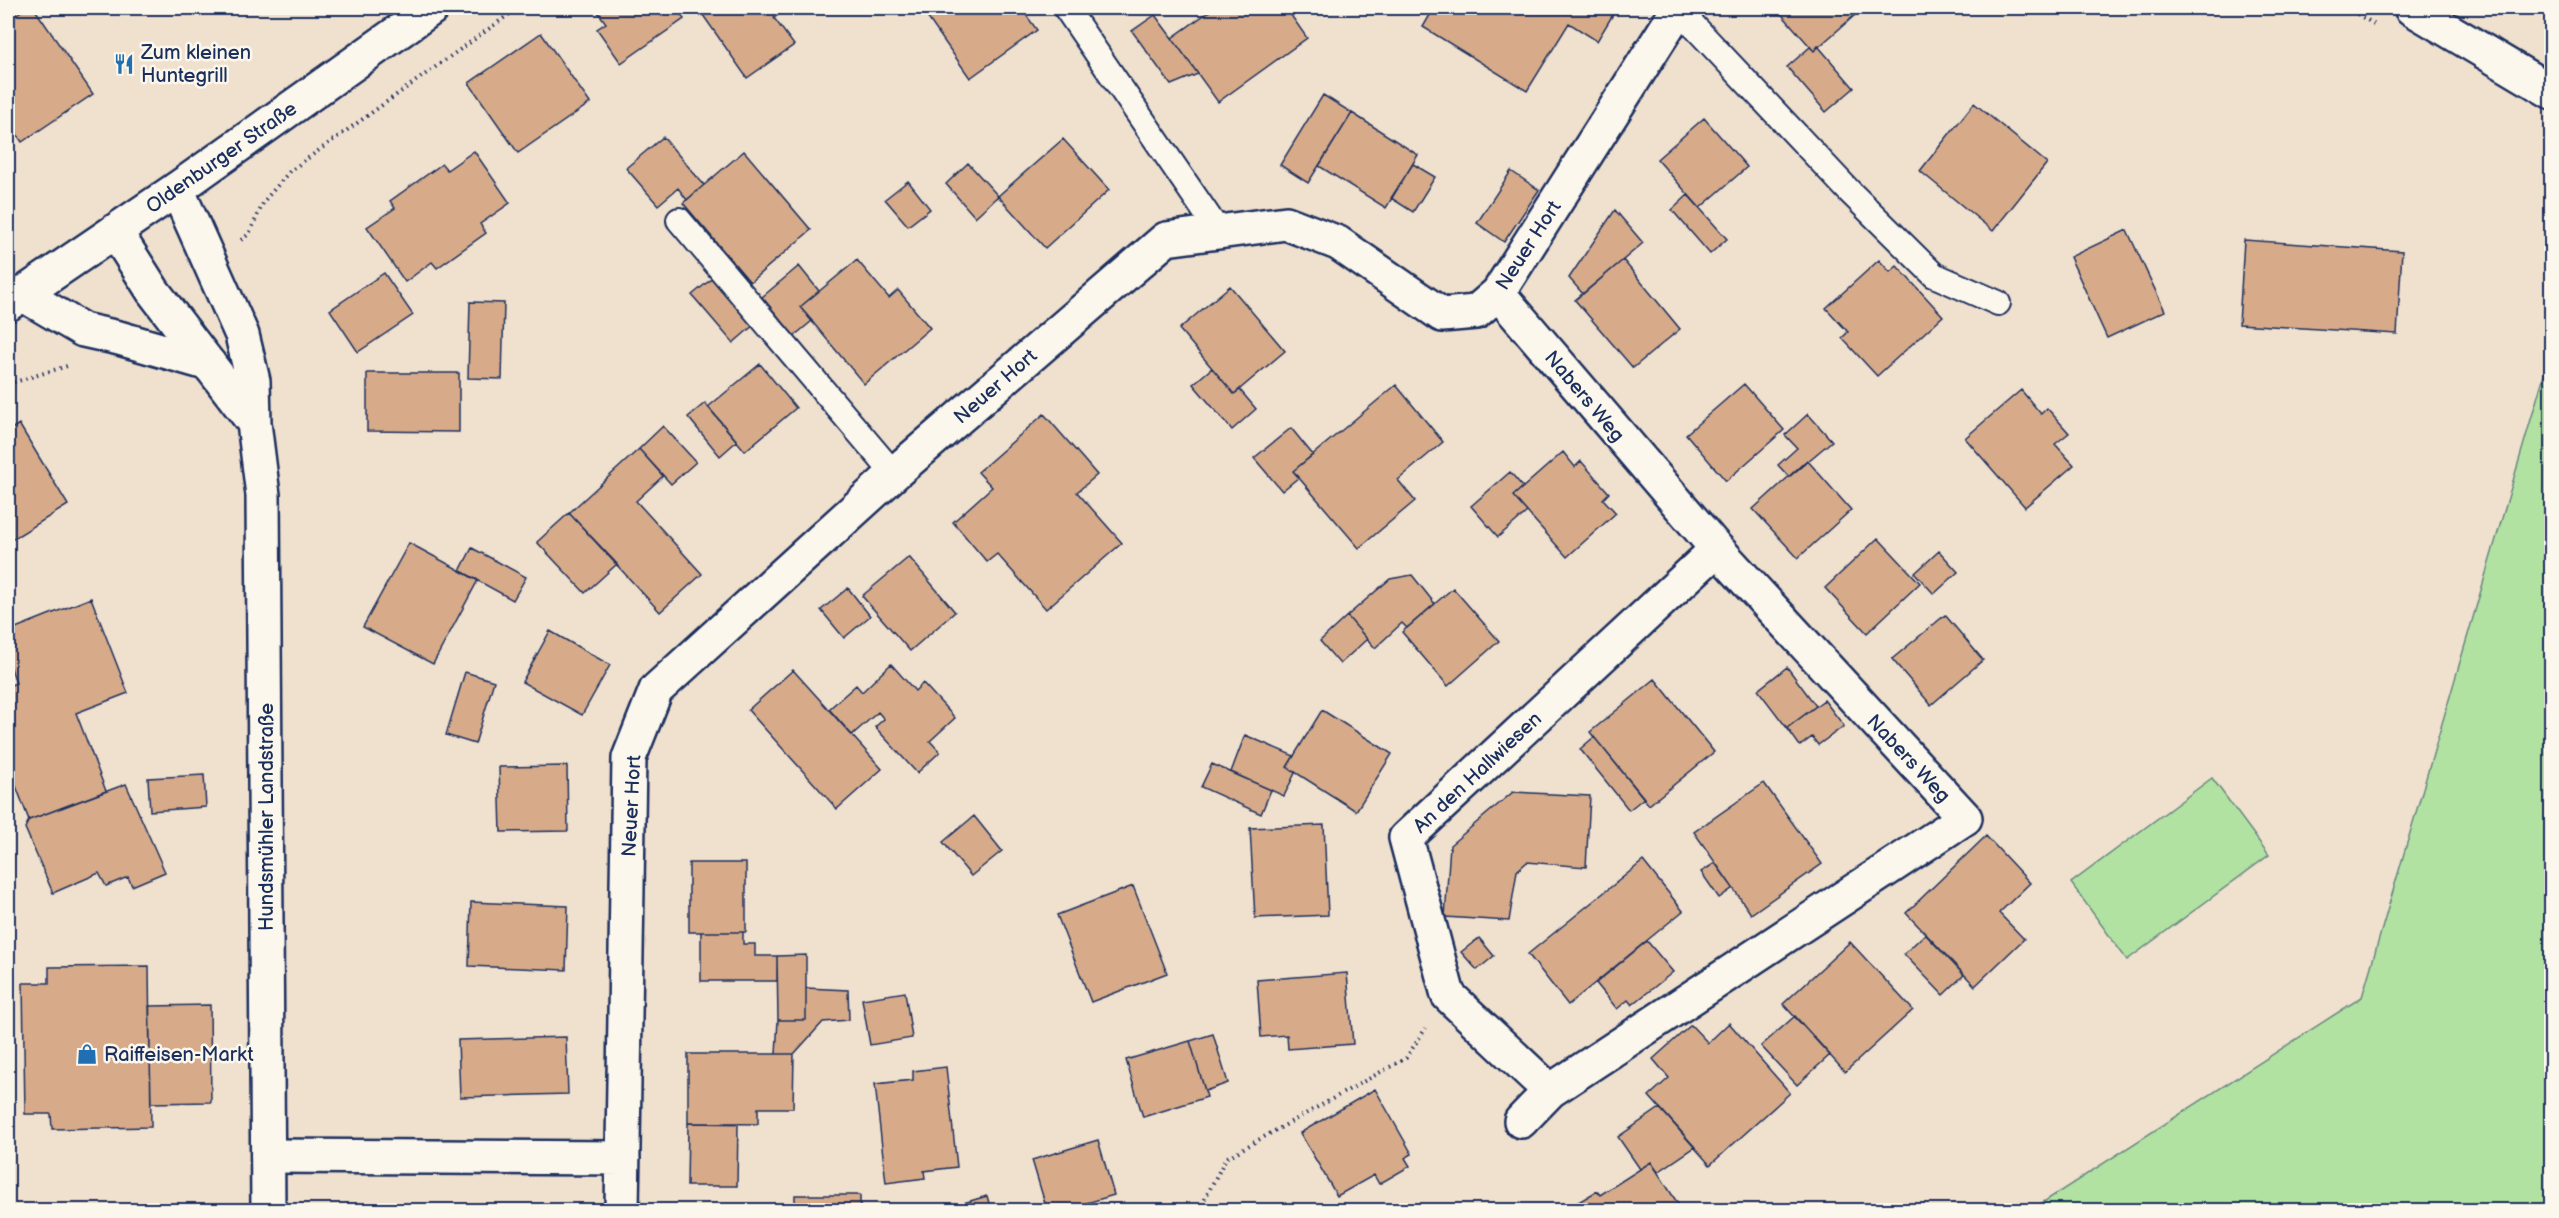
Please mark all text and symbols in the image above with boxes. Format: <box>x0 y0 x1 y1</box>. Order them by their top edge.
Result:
place label: Zum kleinen Huntegrill <box>140 41 251 88</box>
restaurant icon: Zum kleinen Huntegrill <box>112 52 136 76</box>
street label: Oldenburger Straße <box>142 97 302 219</box>
street label: Neuer Hort <box>1491 196 1567 295</box>
street label: Neuer Hort <box>949 344 1042 429</box>
street label: Nabers Weg <box>1539 346 1629 447</box>
street label: Hundsmühler Landstraße <box>255 703 279 931</box>
street label: An den Hallwiesen <box>1409 707 1547 838</box>
street label: Nabers Weg <box>1861 710 1955 808</box>
street label: Neuer Hort <box>617 754 647 858</box>
shop icon: Raiffeisen-Markt <box>75 1042 99 1066</box>
place label: Raiffeisen-Markt <box>104 1043 254 1067</box>

